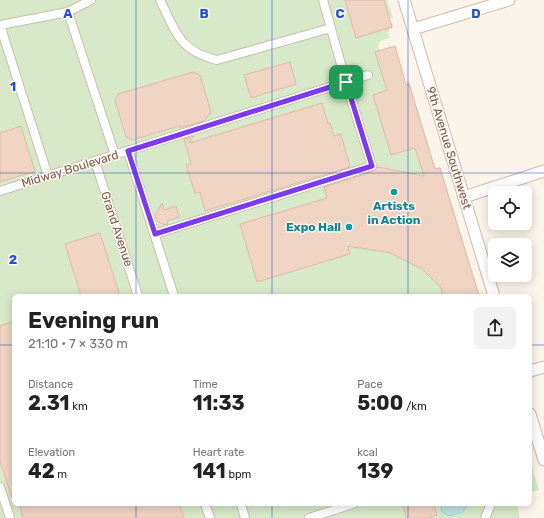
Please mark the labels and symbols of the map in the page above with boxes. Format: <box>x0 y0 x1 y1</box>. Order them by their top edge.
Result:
text: A <box>63 6 73 21</box>
text: B <box>199 6 209 21</box>
text: C <box>335 6 345 21</box>
text: D <box>471 6 481 21</box>
pin <box>329 65 363 99</box>
text: 1 <box>10 79 16 94</box>
street label: 9th Avenue Southwest <box>424 85 474 211</box>
street label: Midway Boulevard <box>20 148 120 190</box>
marker: Artists in Action <box>389 187 399 197</box>
street label: Grand Avenue <box>98 190 136 269</box>
place label: Artists in Action <box>367 199 421 227</box>
place label: Expo Hall <box>286 220 341 234</box>
marker: Expo Hall <box>344 222 354 232</box>
text: 2 <box>9 252 17 267</box>

